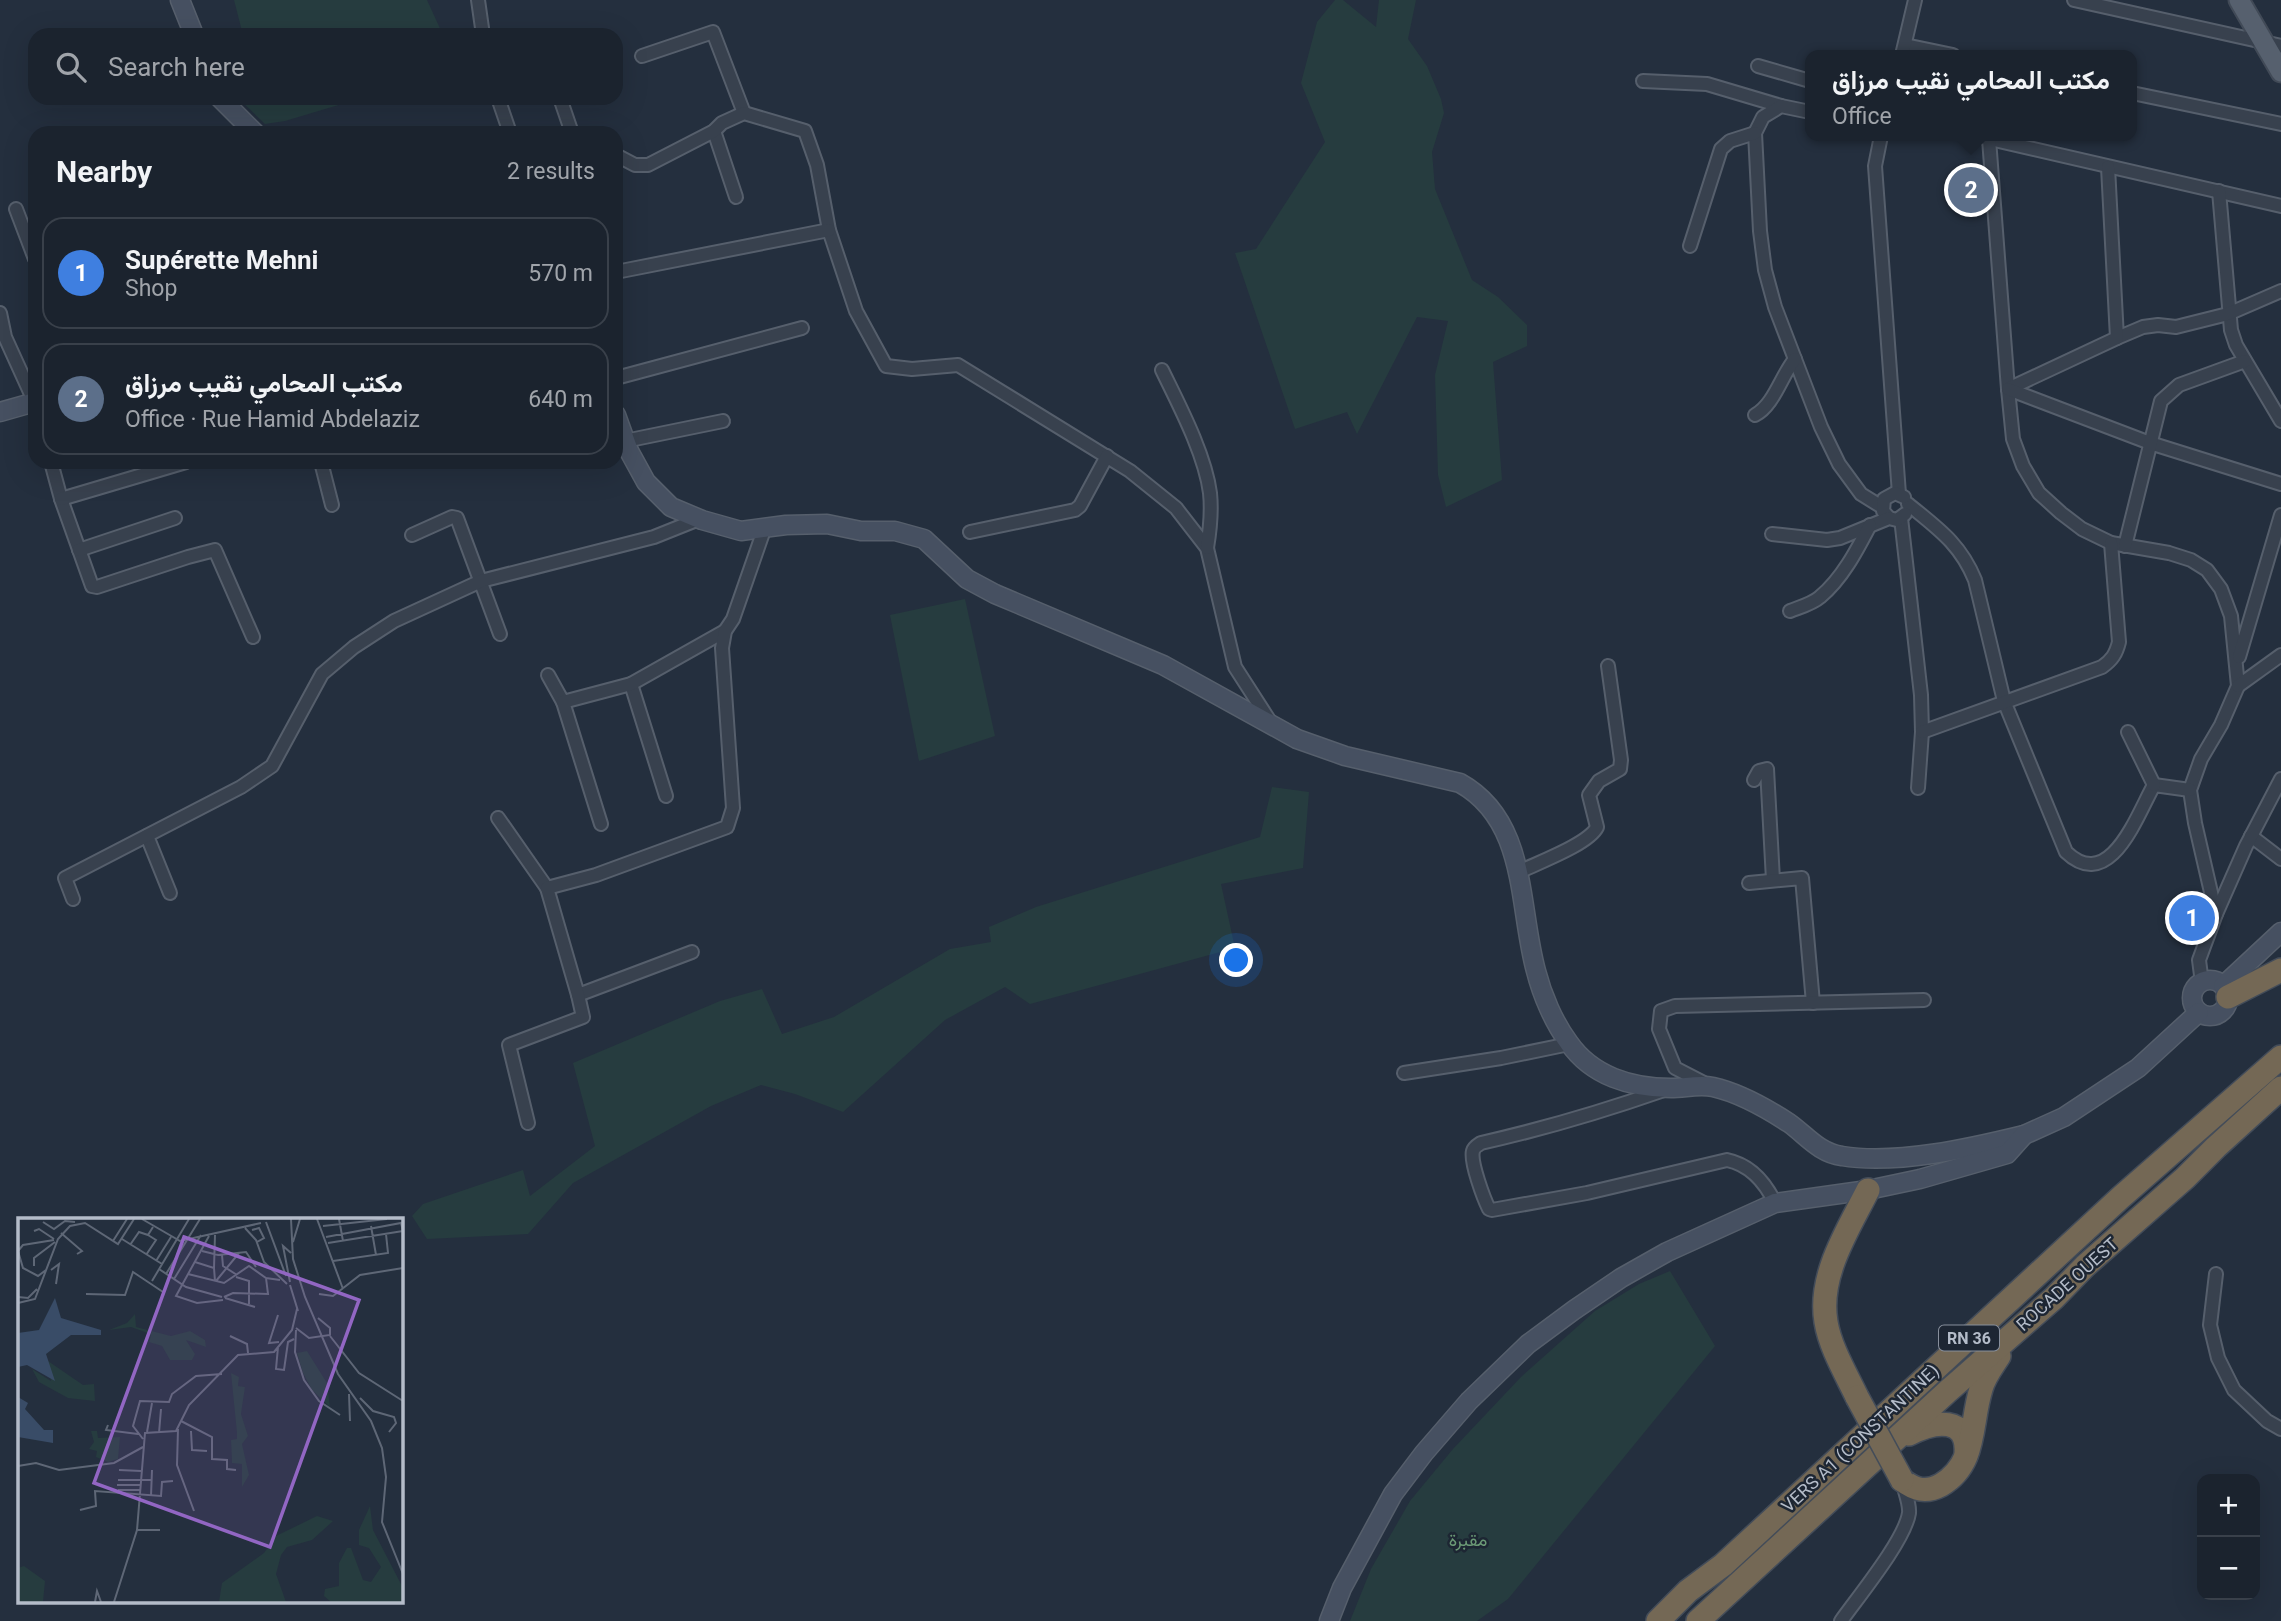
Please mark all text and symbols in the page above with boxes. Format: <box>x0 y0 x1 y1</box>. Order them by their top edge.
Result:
search box <box>28 28 623 105</box>
icon: search <box>52 48 90 86</box>
popup <box>1805 50 2137 141</box>
text: Search here <box>108 52 245 82</box>
text: مكتب المحامي نقيب مرزاق <box>1832 65 2110 95</box>
text: Office <box>1832 103 1892 130</box>
text: Nearby <box>56 154 152 189</box>
text: 2 results <box>507 158 595 185</box>
pin: 2 <box>1948 164 1994 216</box>
text: Supérette Mehni <box>125 245 318 275</box>
text: 1 <box>74 260 88 287</box>
text: 570 m <box>528 260 593 287</box>
text: Shop <box>125 275 177 302</box>
text: مكتب المحامي نقيب مرزاق <box>125 368 403 398</box>
text: 2 <box>74 386 88 413</box>
text: 640 m <box>528 386 593 413</box>
text: Office · Rue Hamid Abdelaziz <box>125 406 420 433</box>
pin: 1 <box>2169 892 2215 944</box>
your location <box>1219 943 1253 977</box>
inset map <box>18 1218 402 1604</box>
street label: ROCADE OUEST <box>2012 1233 2122 1335</box>
road number: RN 36 <box>1939 1326 1999 1350</box>
street label: VERS A1 (CONSTANTINE) <box>1777 1360 1944 1517</box>
map controls <box>2197 1474 2260 1600</box>
button: + <box>2197 1474 2260 1537</box>
park label: مقبرة <box>1449 1529 1487 1551</box>
button: − <box>2197 1537 2260 1600</box>

